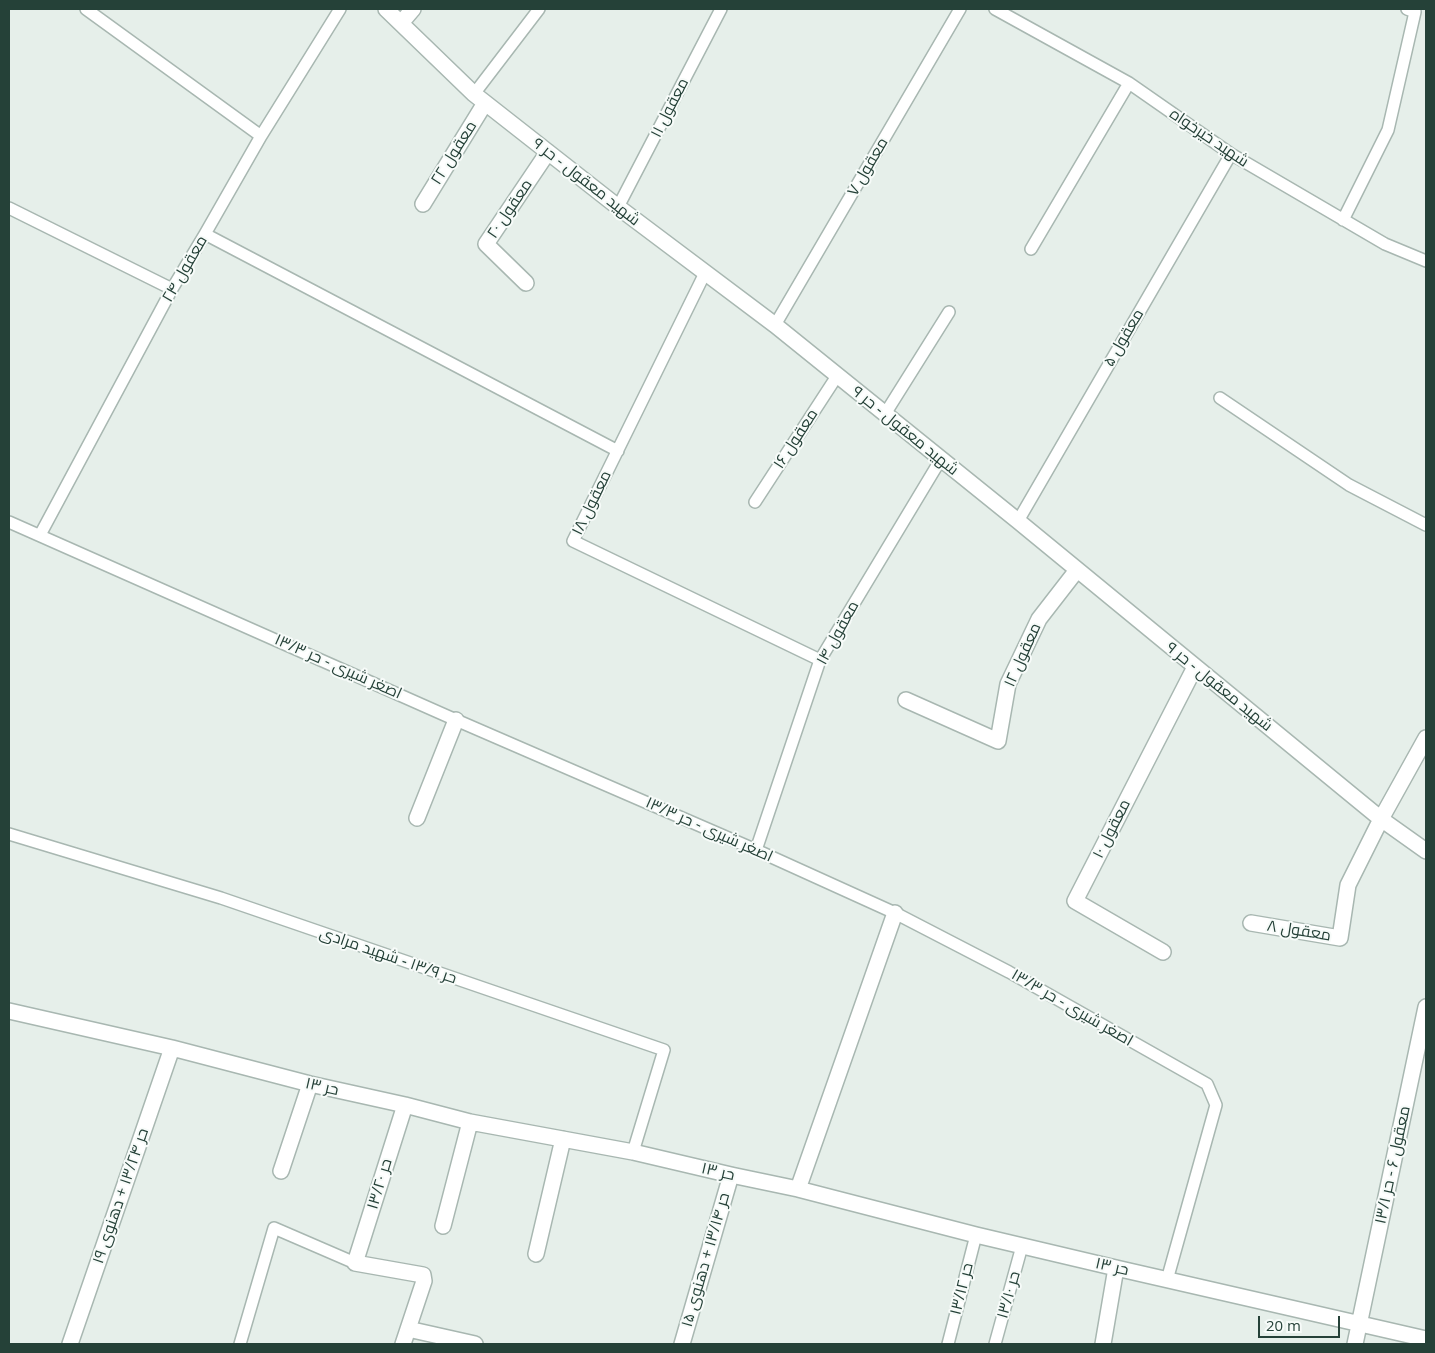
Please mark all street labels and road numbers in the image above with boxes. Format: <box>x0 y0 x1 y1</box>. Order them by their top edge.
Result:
street label: معقول ۱۱ <box>647 75 693 141</box>
street label: شهید خیرخواه <box>1166 104 1252 172</box>
street label: معقول ۲۲ <box>427 118 481 188</box>
street label: شهید معقول - حر ۹ <box>528 134 644 230</box>
street label: معقول ۷ <box>844 134 892 200</box>
street label: معقول ۲۰ <box>483 176 537 242</box>
street label: معقول ۲۴ <box>158 232 212 306</box>
street label: معقول ۵ <box>1100 306 1148 370</box>
street label: شهید معقول - حر ۹ <box>848 382 962 480</box>
street label: معقول ۱۶ <box>770 406 822 472</box>
street label: معقول ۱۸ <box>568 467 616 539</box>
street label: معقول ۱۴ <box>813 598 863 668</box>
street label: معقول ۱۲ <box>1000 620 1046 690</box>
street label: اصغر شیری - حر ۱۳/۳ <box>271 630 405 704</box>
street label: شهید معقول - حر ۹ <box>1162 638 1276 736</box>
street label: اصغر شیری - حر ۱۳/۳ <box>642 793 776 867</box>
street label: معقول ۱۰ <box>1089 796 1135 862</box>
street label: معقول ۸ <box>1266 916 1332 946</box>
street label: حر ۱۳/۹ - شهید مرادی <box>317 924 459 988</box>
street label: اصغر شیری - حر ۱۳/۳ <box>1008 965 1136 1051</box>
street label: حر ۱۳ <box>303 1074 341 1100</box>
street label: معقول ۶ - حر ۱۳/۱ <box>1371 1104 1415 1226</box>
street label: حر ۱۳/۲۴ + دهنوی ۱۹ <box>89 1126 153 1266</box>
street label: حر ۱۳/۲۰ <box>363 1156 397 1212</box>
street label: حر ۱۳ <box>699 1159 737 1185</box>
street label: حر ۱۳/۱۴ + دهنوی ۱۵ <box>678 1191 734 1329</box>
street label: حر ۱۳ <box>1093 1254 1131 1280</box>
street label: حر ۱۳/۱۲ <box>946 1261 978 1317</box>
street label: حر ۱۳/۱۰ <box>993 1269 1025 1321</box>

